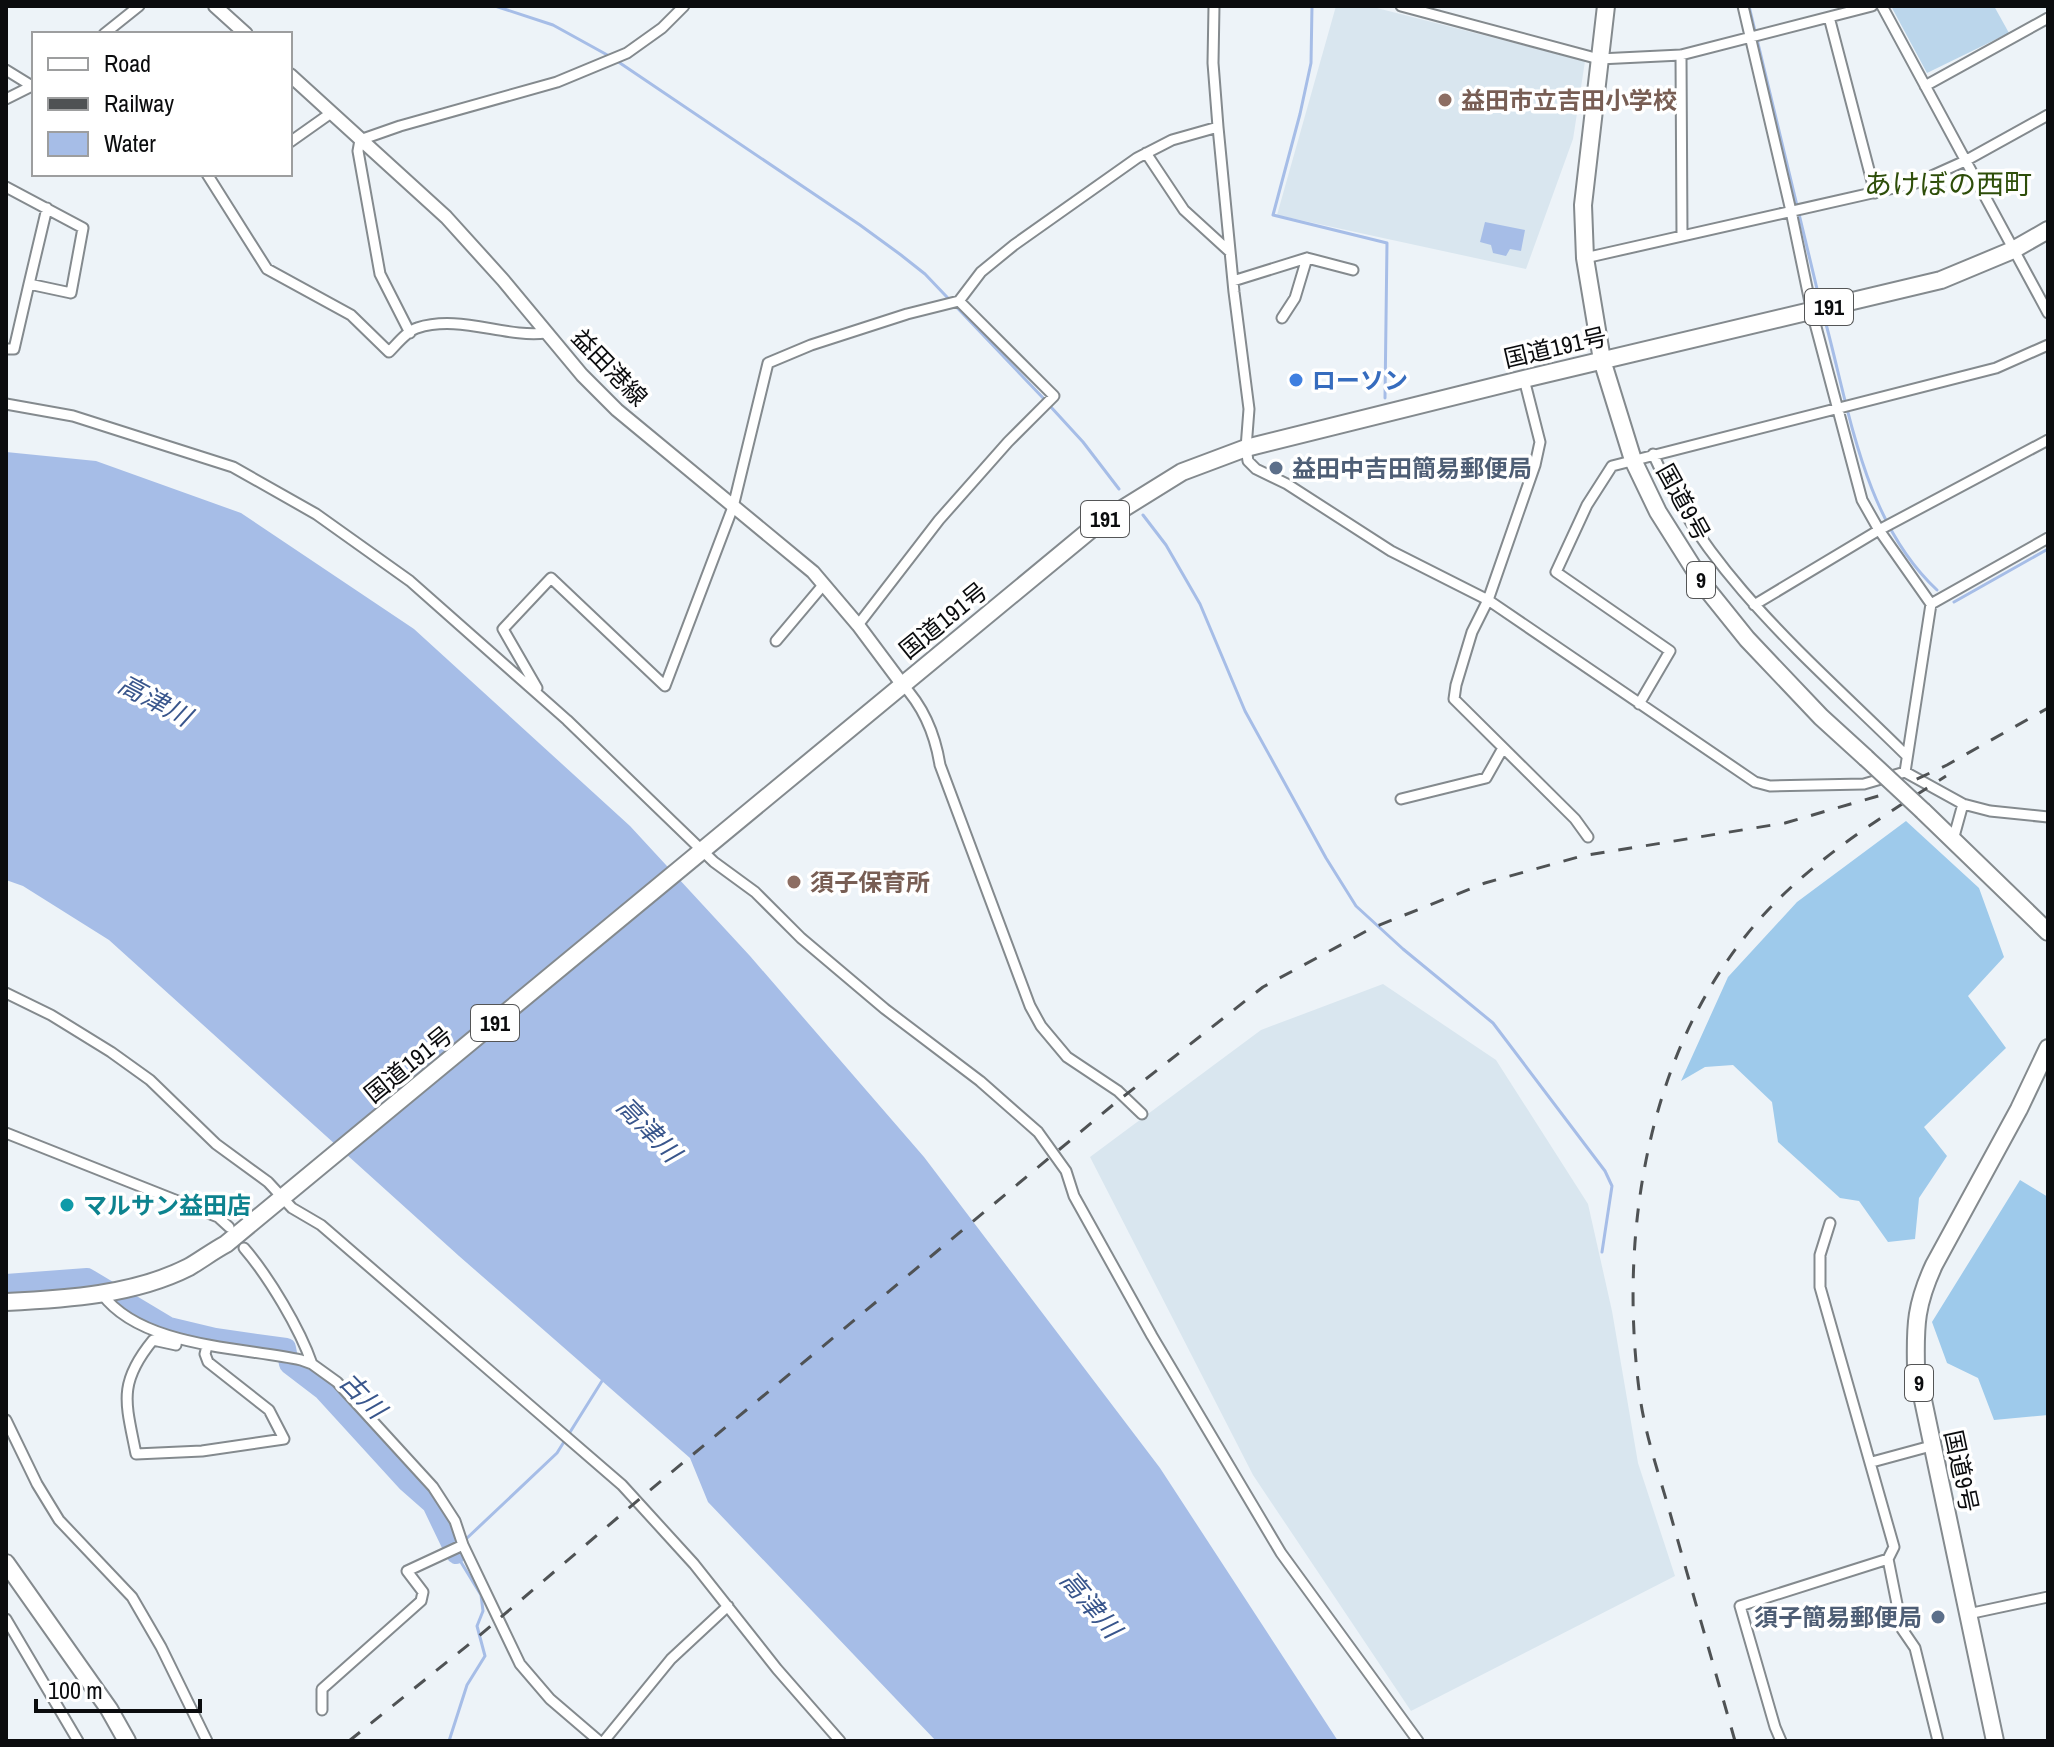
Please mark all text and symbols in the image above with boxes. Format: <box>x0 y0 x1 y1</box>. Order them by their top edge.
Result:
legend <box>32 32 292 176</box>
text: Road <box>104 47 151 79</box>
place label: 益田市立吉田小学校 <box>1461 84 1677 116</box>
text: Railway <box>104 87 174 119</box>
marker: 益田市立吉田小学校 <box>1436 91 1454 109</box>
text: Water <box>104 127 156 159</box>
district label: あけぼの西町 <box>1864 165 2032 203</box>
road number: 191 <box>1805 289 1853 325</box>
street label: 国道191号 <box>1500 320 1610 374</box>
street label: 益田港線 <box>565 321 655 413</box>
place label: ローソン <box>1312 364 1408 396</box>
marker: ローソン <box>1287 371 1305 389</box>
place label: 益田中吉田簡易郵便局 <box>1292 452 1532 484</box>
street label: 国道9号 <box>1650 458 1718 546</box>
marker: 益田中吉田簡易郵便局 <box>1267 459 1285 477</box>
road number: 191 <box>1081 501 1129 537</box>
road number: 9 <box>1687 562 1715 598</box>
street label: 国道191号 <box>892 575 994 665</box>
water label: 高津川 <box>112 666 200 735</box>
place label: 須子保育所 <box>810 866 930 898</box>
marker: 須子保育所 <box>785 873 803 891</box>
road number: 191 <box>471 1005 519 1041</box>
street label: 国道191号 <box>357 1019 459 1109</box>
water label: 高津川 <box>609 1089 691 1171</box>
place label: マルサン益田店 <box>83 1189 251 1221</box>
marker: マルサン益田店 <box>58 1196 76 1214</box>
water label: 古川 <box>332 1364 396 1428</box>
road number: 9 <box>1905 1365 1933 1401</box>
street label: 国道9号 <box>1938 1427 1986 1515</box>
water label: 高津川 <box>1053 1563 1131 1647</box>
place label: 須子簡易郵便局 <box>1754 1601 1922 1633</box>
marker: 須子簡易郵便局 <box>1929 1608 1947 1626</box>
scale bar <box>36 1663 200 1713</box>
text: 100 m <box>48 1674 103 1706</box>

